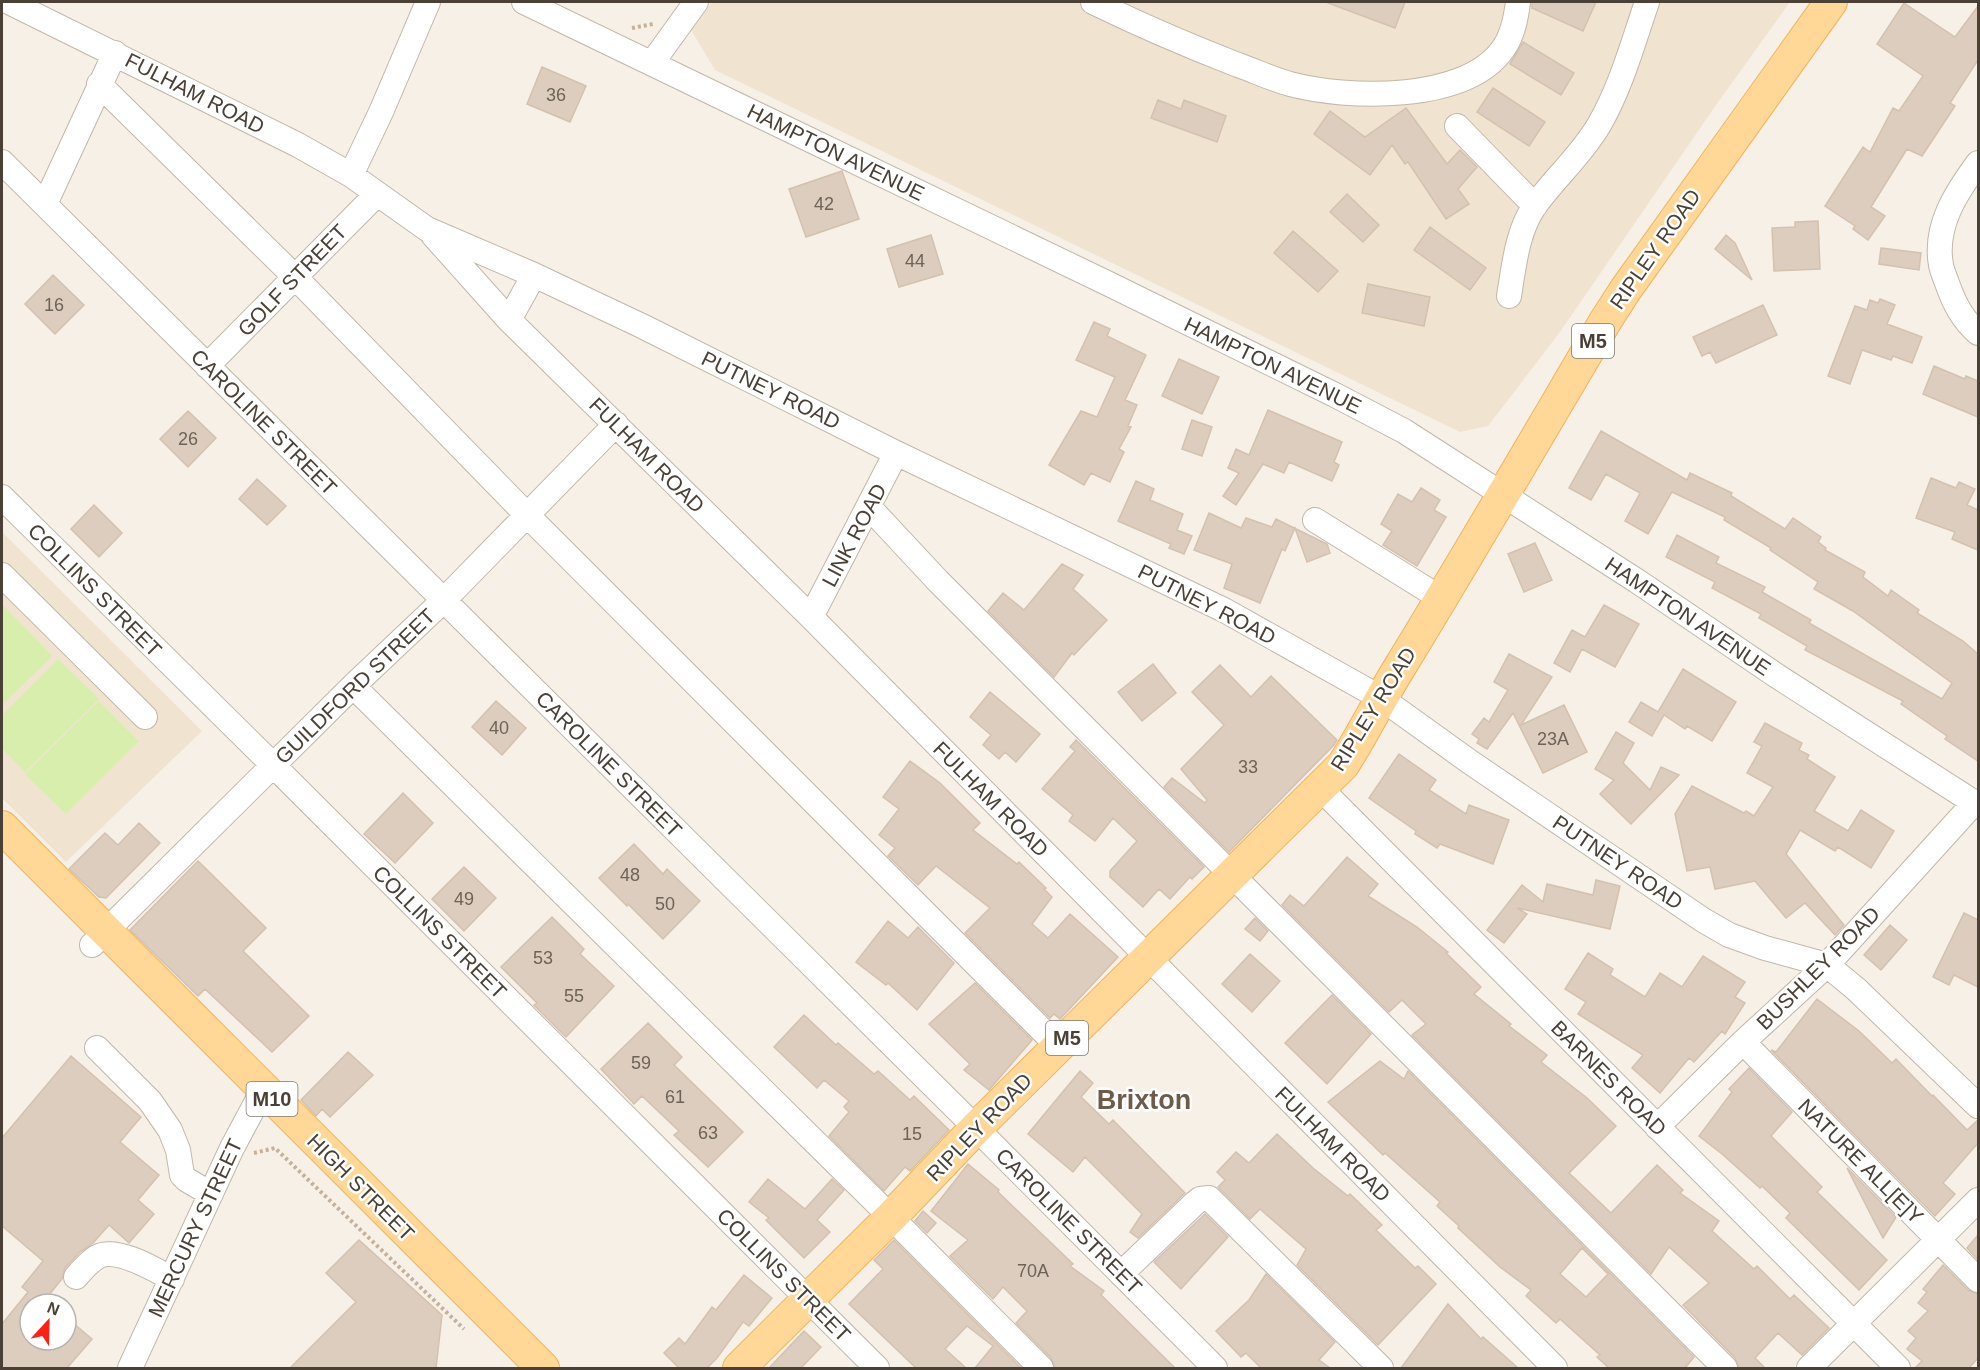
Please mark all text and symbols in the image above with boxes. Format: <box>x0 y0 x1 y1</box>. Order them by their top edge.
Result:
street label: FULHAM ROAD <box>122 48 268 138</box>
house number: 36 <box>546 85 566 105</box>
street label: HAMPTON AVENUE <box>744 99 928 205</box>
street label: RIPLEY ROAD <box>1605 185 1705 313</box>
house number: 42 <box>814 194 834 214</box>
street label: GOLF STREET <box>233 219 351 340</box>
house number: 44 <box>905 251 925 271</box>
house number: 16 <box>44 295 64 315</box>
street label: HAMPTON AVENUE <box>1181 312 1365 418</box>
road number: M5 <box>1572 324 1614 358</box>
street label: CAROLINE STREET <box>187 345 342 500</box>
street label: PUTNEY ROAD <box>698 346 844 434</box>
street label: FULHAM ROAD <box>585 393 709 517</box>
house number: 26 <box>178 429 198 449</box>
street label: LINK ROAD <box>817 480 891 590</box>
street label: COLLINS STREET <box>24 519 166 661</box>
street label: HAMPTON AVENUE <box>1601 552 1775 680</box>
street label: PUTNEY ROAD <box>1134 559 1280 649</box>
street label: GUILDFORD STREET <box>271 604 439 768</box>
street label: RIPLEY ROAD <box>1326 643 1420 775</box>
street label: CAROLINE STREET <box>532 687 687 842</box>
house number: 40 <box>489 718 509 738</box>
house number: 23A <box>1537 729 1569 749</box>
street label: FULHAM ROAD <box>929 737 1053 861</box>
house number: 33 <box>1238 757 1258 777</box>
street label: PUTNEY ROAD <box>1549 810 1687 914</box>
street label: COLLINS STREET <box>369 861 511 1003</box>
house number: 48 <box>620 865 640 885</box>
house number: 49 <box>454 889 474 909</box>
house number: 50 <box>655 894 675 914</box>
street label: BUSHLEY ROAD <box>1752 902 1884 1034</box>
house number: 53 <box>533 948 553 968</box>
house number: 55 <box>564 986 584 1006</box>
street label: BARNES ROAD <box>1547 1016 1671 1140</box>
road number: M5 <box>1046 1021 1088 1055</box>
house number: 59 <box>631 1053 651 1073</box>
street label: RIPLEY ROAD <box>922 1068 1036 1186</box>
road number: M10 <box>246 1082 298 1116</box>
street label: FULHAM ROAD <box>1271 1082 1395 1206</box>
district label: Brixton <box>1097 1085 1191 1115</box>
house number: 61 <box>665 1087 685 1107</box>
street label: NATURE ALL[E]Y <box>1794 1094 1928 1228</box>
house number: 63 <box>698 1123 718 1143</box>
house number: 15 <box>902 1124 922 1144</box>
street label: HIGH STREET <box>303 1129 419 1245</box>
street label: MERCURY STREET <box>144 1135 247 1321</box>
street label: CAROLINE STREET <box>992 1144 1147 1299</box>
street label: COLLINS STREET <box>713 1204 855 1346</box>
house number: 70A <box>1017 1261 1049 1281</box>
north arrow <box>18 1292 78 1352</box>
text: N <box>45 1299 62 1319</box>

